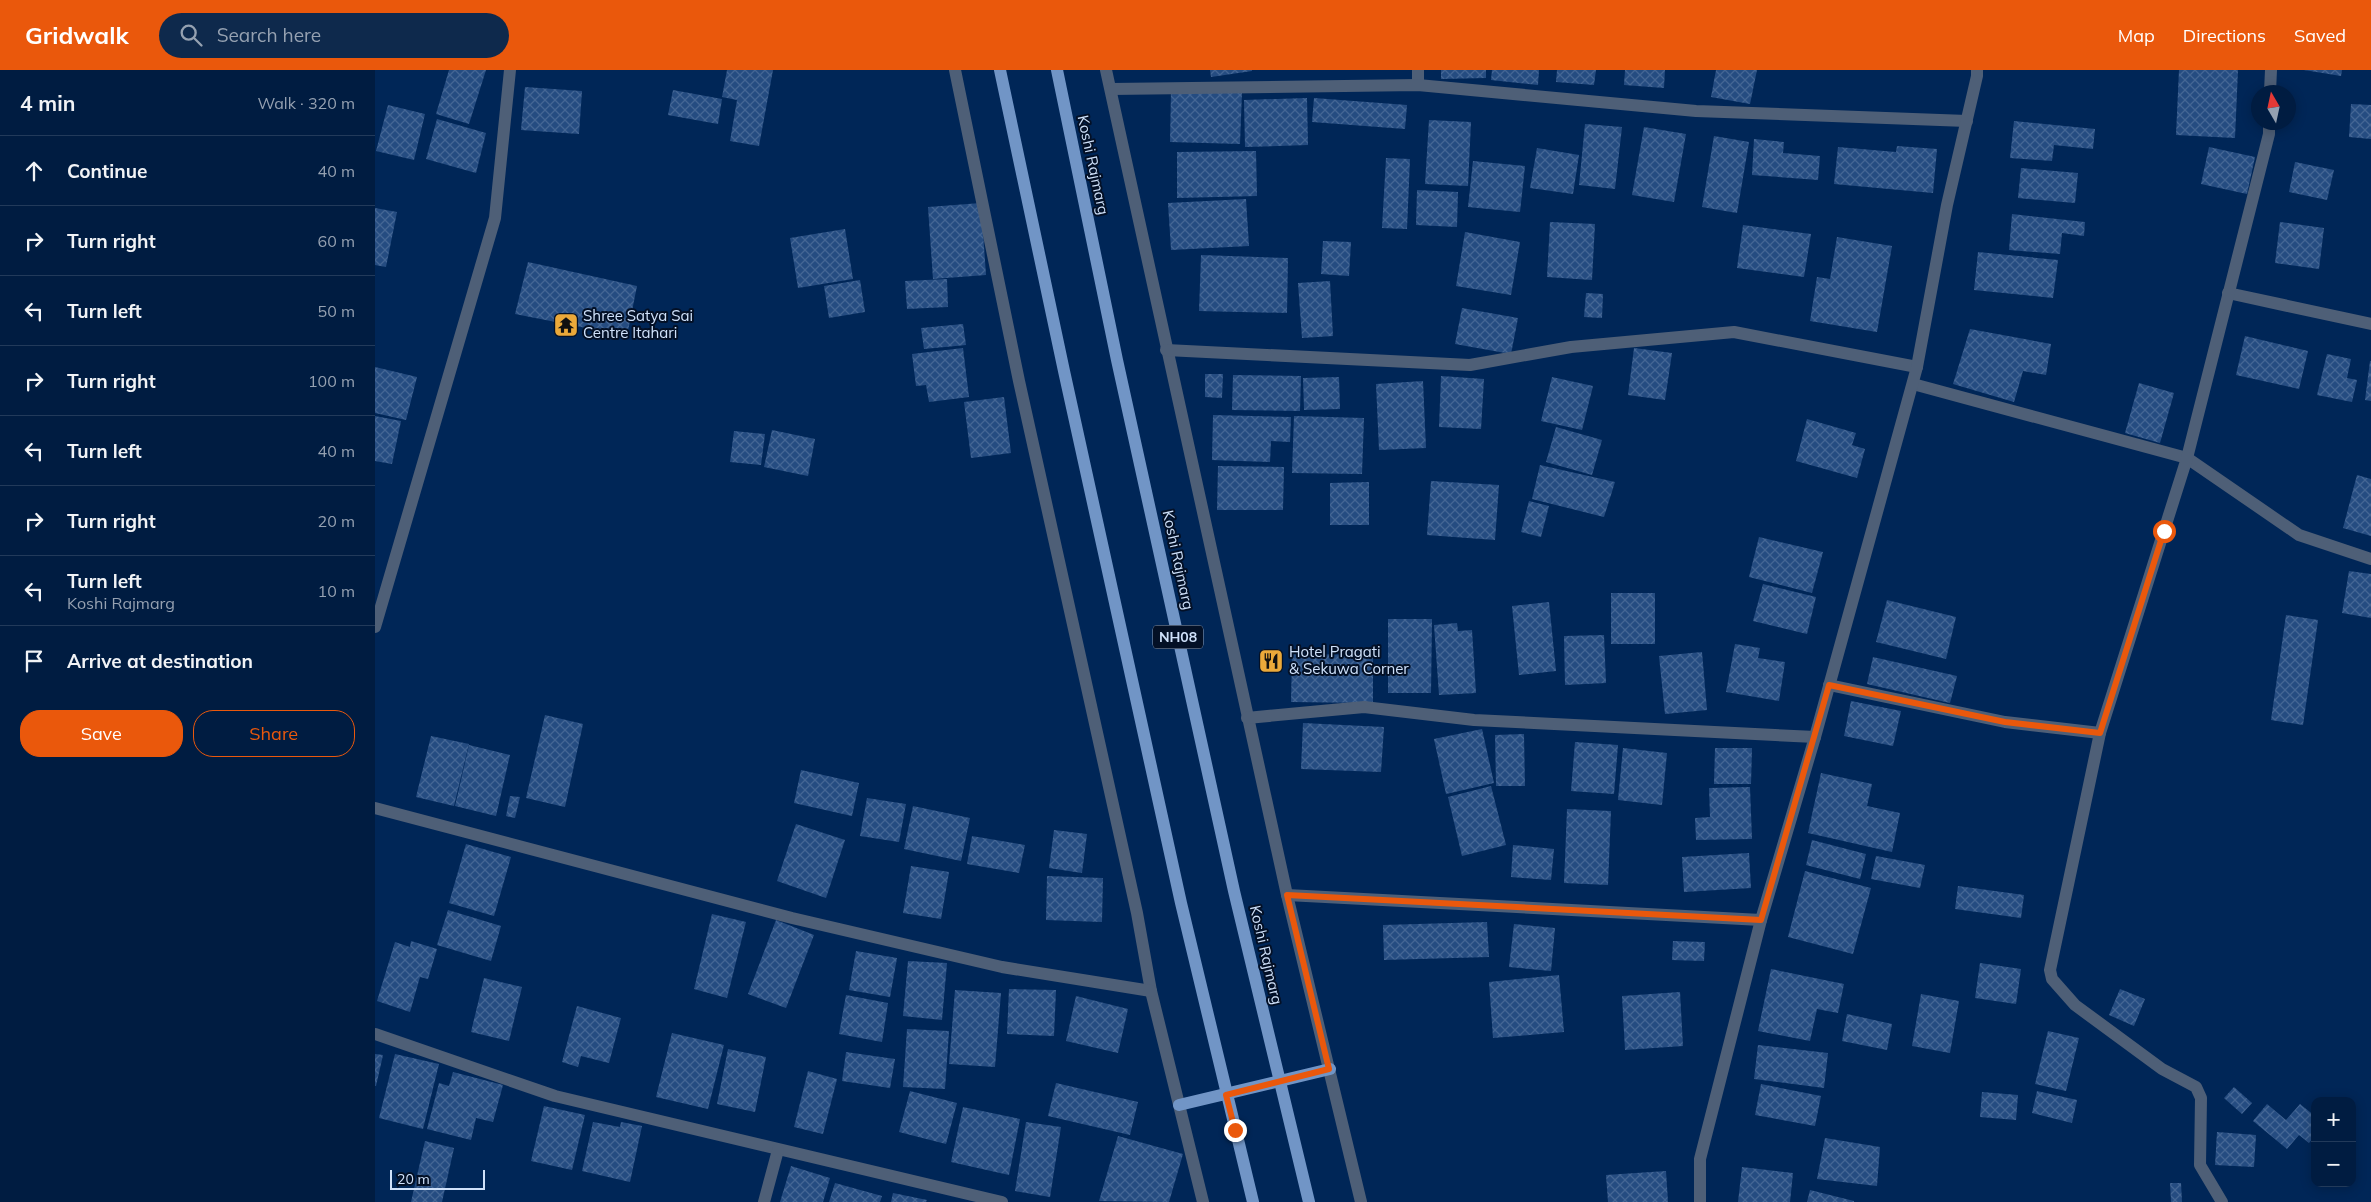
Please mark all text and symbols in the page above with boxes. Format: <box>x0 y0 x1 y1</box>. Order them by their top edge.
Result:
search box <box>159 13 509 58</box>
text: Gridwalk <box>25 20 129 50</box>
icon: search <box>177 21 205 49</box>
text: Search here <box>217 23 321 47</box>
text: Map <box>2118 24 2155 47</box>
text: Directions <box>2183 24 2266 47</box>
text: Saved <box>2294 24 2346 47</box>
north arrow <box>2251 85 2296 130</box>
text: 4 min <box>20 90 75 116</box>
text: Walk · 320 m <box>257 93 355 113</box>
street label: Koshi Rajmarg <box>1074 113 1113 216</box>
icon: ahead <box>20 157 48 185</box>
text: Continue <box>67 159 147 183</box>
text: 40 m <box>318 161 355 181</box>
icon: right <box>20 227 48 255</box>
text: Turn right <box>67 229 156 253</box>
text: 60 m <box>318 231 355 251</box>
icon: left <box>20 297 48 325</box>
text: Turn left <box>67 299 142 323</box>
text: 50 m <box>318 301 355 321</box>
place label: Shree Satya Sai Centre Itahari <box>583 306 693 342</box>
temple icon: Shree Satya Sai Centre Itahari <box>553 312 579 338</box>
icon: right <box>20 367 48 395</box>
text: Turn right <box>67 369 156 393</box>
text: 100 m <box>308 371 355 391</box>
icon: left <box>20 437 48 465</box>
text: Turn left <box>67 439 142 463</box>
text: 40 m <box>318 441 355 461</box>
icon: right <box>20 507 48 535</box>
street label: Koshi Rajmarg <box>1159 508 1198 611</box>
text: Turn right <box>67 509 156 533</box>
text: 20 m <box>318 511 355 531</box>
route start <box>2153 520 2176 543</box>
text: Turn left <box>67 569 142 593</box>
icon: left <box>20 577 48 605</box>
text: 10 m <box>318 581 355 601</box>
text: Koshi Rajmarg <box>67 593 175 613</box>
road number: NH08 <box>1153 626 1203 648</box>
place label: Hotel Pragati & Sekuwa Corner <box>1289 642 1409 678</box>
icon: arrive <box>20 647 48 675</box>
restaurant icon: Hotel Pragati & Sekuwa Corner <box>1258 648 1284 674</box>
text: Arrive at destination <box>67 649 253 673</box>
button: Save <box>20 710 183 757</box>
button: Share <box>193 710 355 757</box>
street label: Koshi Rajmarg <box>1246 903 1287 1006</box>
map controls <box>2311 1097 2356 1187</box>
button: + <box>2311 1097 2356 1142</box>
route end <box>1224 1119 1247 1142</box>
button: − <box>2311 1142 2356 1187</box>
scale bar <box>390 1167 485 1190</box>
text: 20 m <box>397 1170 430 1188</box>

